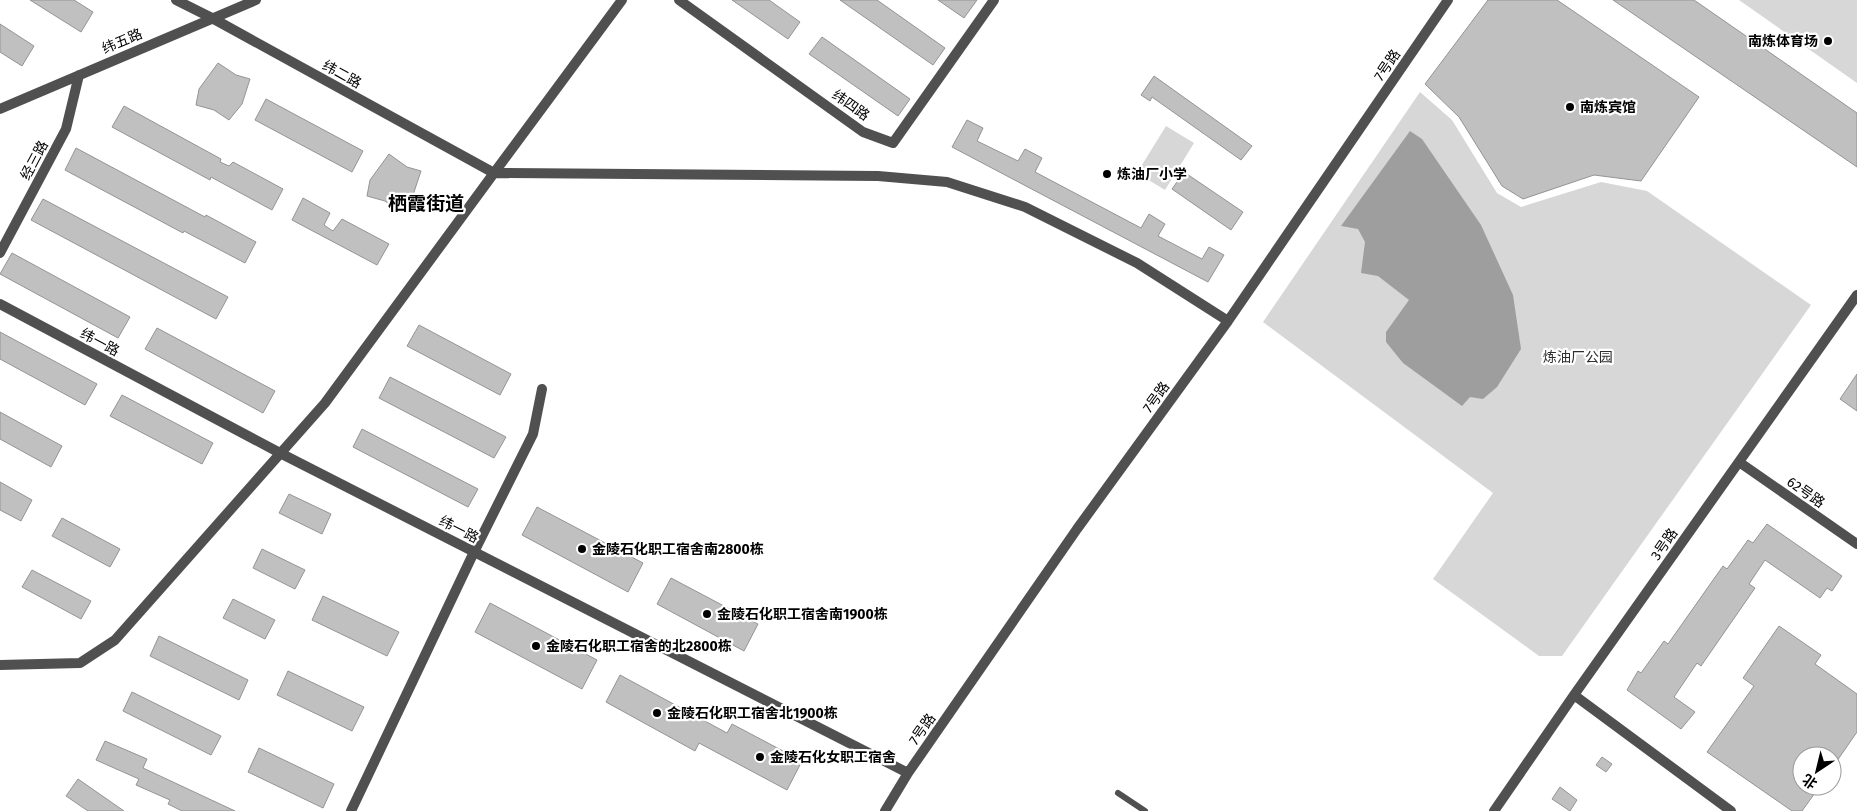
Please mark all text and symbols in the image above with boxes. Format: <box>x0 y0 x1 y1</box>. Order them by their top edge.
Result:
street label: 纬五路 <box>100 25 145 57</box>
place label: 南炼体育场 <box>1748 33 1818 50</box>
marker: 南炼体育场 <box>1822 35 1834 47</box>
street label: 7号路 <box>1371 46 1404 84</box>
street label: 纬二路 <box>319 57 364 92</box>
street label: 纬四路 <box>829 86 873 124</box>
place label: 南炼宾馆 <box>1580 99 1636 116</box>
marker: 南炼宾馆 <box>1564 101 1576 113</box>
street label: 经三路 <box>17 138 52 183</box>
place label: 炼油厂小学 <box>1117 166 1187 183</box>
marker: 炼油厂小学 <box>1101 168 1113 180</box>
district label: 栖霞街道 <box>388 192 464 215</box>
street label: 纬一路 <box>77 325 122 360</box>
park label: 炼油厂公园 <box>1543 349 1613 366</box>
street label: 7号路 <box>1139 378 1173 416</box>
street label: 62号路 <box>1784 473 1828 511</box>
street label: 纬一路 <box>436 512 481 547</box>
street label: 3号路 <box>1647 525 1681 563</box>
place label: 金陵石化职工宿舍南2800栋 <box>592 541 764 558</box>
marker: 金陵石化职工宿舍南2800栋 <box>576 543 588 555</box>
place label: 金陵石化职工宿舍南1900栋 <box>717 606 888 623</box>
marker: 金陵石化职工宿舍南1900栋 <box>701 608 713 620</box>
place label: 金陵石化职工宿舍的北2800栋 <box>546 638 732 655</box>
marker: 金陵石化职工宿舍的北2800栋 <box>530 640 542 652</box>
place label: 金陵石化职工宿舍北1900栋 <box>667 705 838 722</box>
marker: 金陵石化职工宿舍北1900栋 <box>651 707 663 719</box>
street label: 7号路 <box>906 710 939 748</box>
north arrow <box>1792 746 1842 796</box>
place label: 金陵石化女职工宿舍 <box>770 749 896 766</box>
marker: 金陵石化女职工宿舍 <box>754 751 766 763</box>
text: 北 <box>1799 770 1820 792</box>

